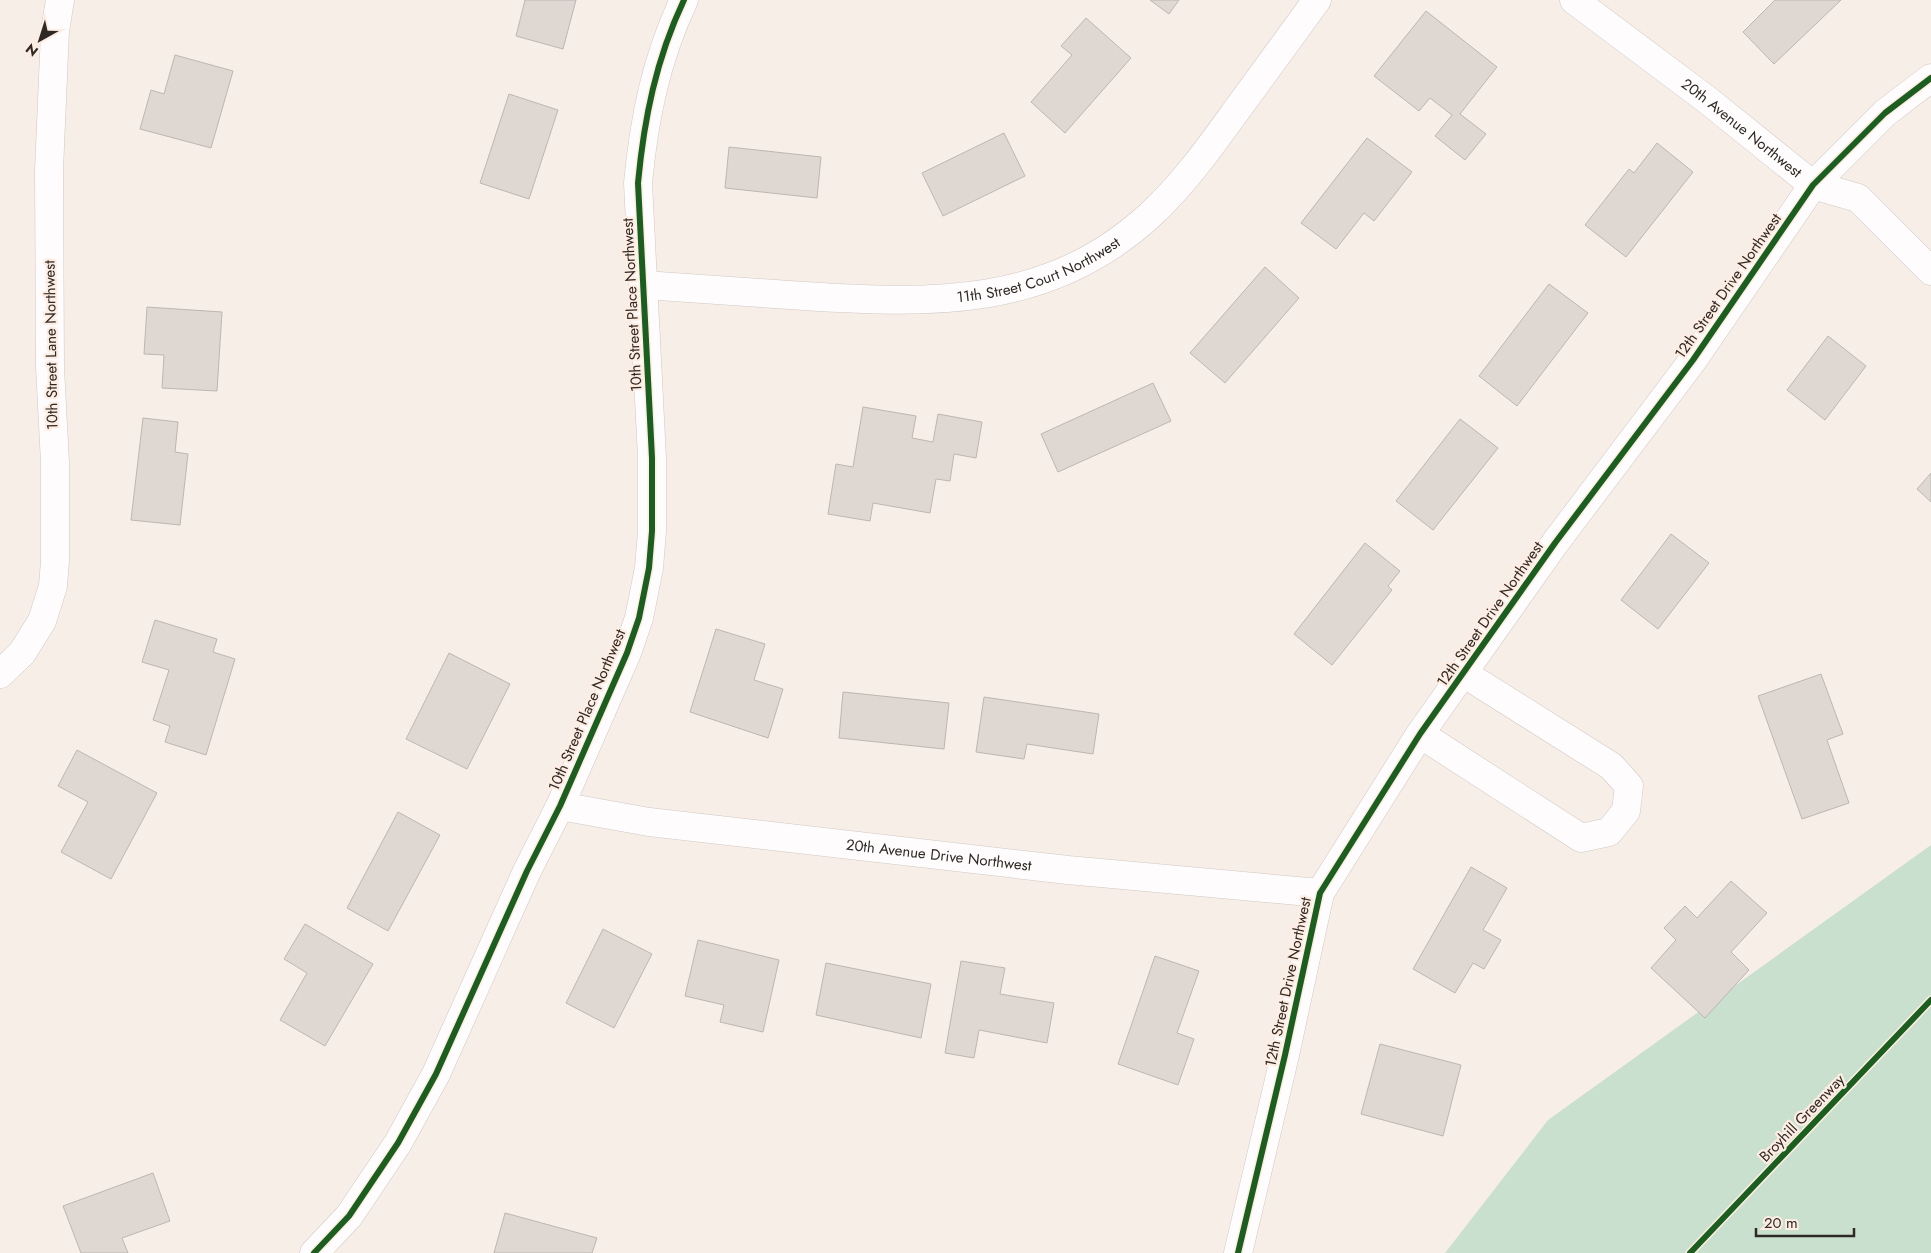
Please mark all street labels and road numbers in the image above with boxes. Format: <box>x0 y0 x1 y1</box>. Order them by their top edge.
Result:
street label: 20th Avenue Northwest <box>1677 73 1807 183</box>
street label: 12th Street Drive Northwest <box>1669 208 1787 363</box>
street label: 10th Street Place Northwest <box>616 217 648 392</box>
street label: 11th Street Court Northwest <box>956 231 1125 308</box>
street label: 10th Street Lane Northwest <box>39 260 63 430</box>
street label: 12th Street Drive Northwest <box>1431 536 1549 691</box>
street label: 10th Street Place Northwest <box>543 625 631 794</box>
street label: 20th Avenue Drive Northwest <box>845 834 1033 877</box>
street label: 12th Street Drive Northwest <box>1259 895 1317 1069</box>
street label: Broyhill Greenway <box>1754 1069 1850 1167</box>

